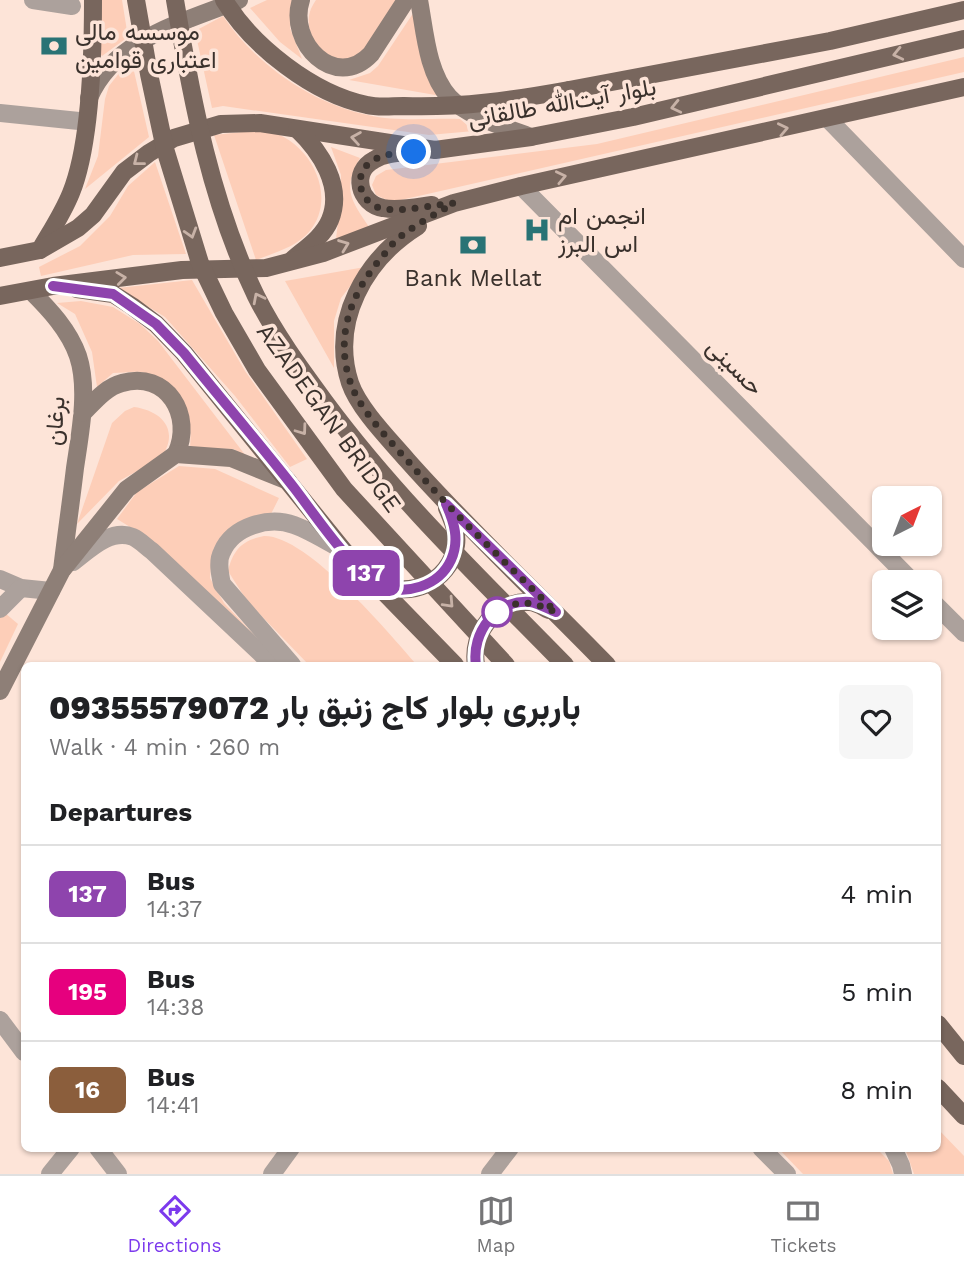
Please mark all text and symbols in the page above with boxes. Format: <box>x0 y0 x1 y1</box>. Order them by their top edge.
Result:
place label: موسسه مالی اعتباری قوامین <box>75 18 216 75</box>
bank icon: موسسه مالی اعتباری قوامین <box>39 31 69 61</box>
one-way arrow <box>892 46 904 61</box>
street label: بلوار آیت‌الله طالقانی <box>466 73 658 134</box>
one-way arrow <box>670 99 682 113</box>
one-way arrow <box>777 122 789 137</box>
one-way arrow <box>350 131 362 146</box>
your location <box>396 134 431 169</box>
one-way arrow <box>134 152 146 165</box>
one-way arrow <box>555 171 567 186</box>
place label: انجمن ام اس البرز <box>557 202 646 259</box>
hospital icon: انجمن ام اس البرز <box>522 215 552 245</box>
one-way arrow <box>183 227 198 239</box>
bank icon: Bank Mellat <box>458 230 488 260</box>
one-way arrow <box>338 240 350 254</box>
place label: Bank Mellat <box>404 264 542 292</box>
one-way arrow <box>115 270 126 285</box>
one-way arrow <box>253 293 267 305</box>
street label: AZADEGAN BRIDGE <box>251 318 407 518</box>
street label: حسینی <box>701 333 769 401</box>
street label: برغان <box>39 395 72 447</box>
one-way arrow <box>293 422 306 435</box>
north arrow <box>872 486 942 556</box>
map controls <box>872 486 942 640</box>
line badge: 137 <box>326 550 406 596</box>
text: 137 <box>347 559 385 587</box>
button: layers <box>872 570 942 640</box>
one-way arrow <box>440 595 453 608</box>
unlabelled marker <box>482 597 512 627</box>
button: heart <box>839 685 913 759</box>
text: باربری بلوار کاج زنبق بار 09355579072 <box>49 688 581 727</box>
text: Walk · 4 min · 260 m <box>49 734 280 761</box>
text: Departures <box>49 797 192 827</box>
text: Bus <box>147 866 195 896</box>
text: 4 min <box>840 879 913 909</box>
text: 137 <box>68 880 107 908</box>
text: 14:37 <box>147 896 202 923</box>
text: Bus <box>147 964 195 994</box>
text: 5 min <box>841 977 913 1007</box>
text: 195 <box>68 978 107 1006</box>
text: 14:38 <box>147 994 204 1021</box>
text: Bus <box>147 1062 195 1092</box>
text: 8 min <box>840 1075 913 1105</box>
text: 16 <box>75 1076 100 1104</box>
text: 14:41 <box>147 1092 200 1119</box>
tab: Directions <box>128 1192 221 1257</box>
tab: Map <box>477 1192 515 1257</box>
tab: Tickets <box>770 1192 836 1257</box>

